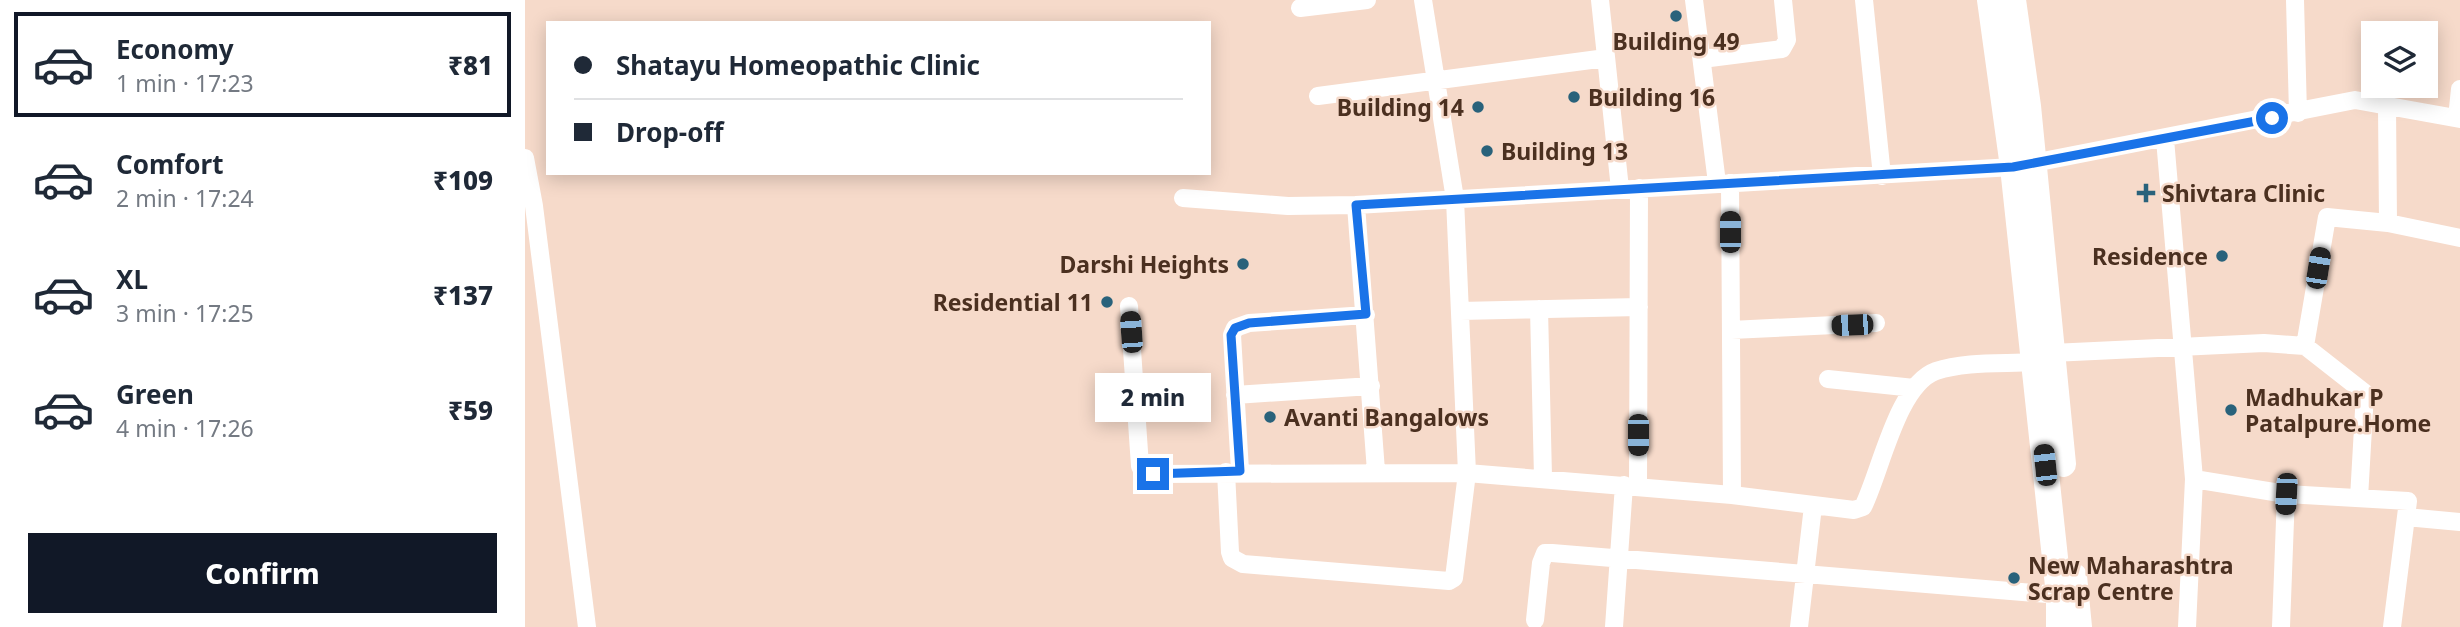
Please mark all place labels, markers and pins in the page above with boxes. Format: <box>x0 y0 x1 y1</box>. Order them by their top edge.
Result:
marker: Building 49 <box>1668 8 1684 24</box>
place label: Building 49 <box>1612 25 1740 57</box>
place label: Building 16 <box>1588 81 1715 113</box>
marker: Building 16 <box>1566 89 1582 105</box>
place label: Building 14 <box>1337 91 1464 123</box>
marker: Building 14 <box>1470 99 1486 115</box>
place label: Building 13 <box>1501 135 1628 167</box>
marker: Building 13 <box>1479 143 1495 159</box>
place label: Shivtara Clinic <box>2162 177 2325 209</box>
marker: Shivtara Clinic <box>2136 183 2156 203</box>
place label: Residence <box>2092 240 2208 272</box>
place label: Darshi Heights <box>1060 248 1229 280</box>
marker: Residence <box>2214 248 2230 264</box>
marker: Darshi Heights <box>1235 256 1251 272</box>
place label: Residential 11 <box>933 286 1093 318</box>
marker: Residential 11 <box>1099 294 1115 310</box>
place label: Madhukar P Patalpure.Home <box>2245 381 2431 439</box>
place label: Avanti Bangalows <box>1284 401 1489 433</box>
marker: Madhukar P Patalpure.Home <box>2223 402 2239 418</box>
marker: Avanti Bangalows <box>1262 409 1278 425</box>
place label: New Maharashtra Scrap Centre <box>2028 549 2234 607</box>
marker: New Maharashtra Scrap Centre <box>2006 570 2022 586</box>

